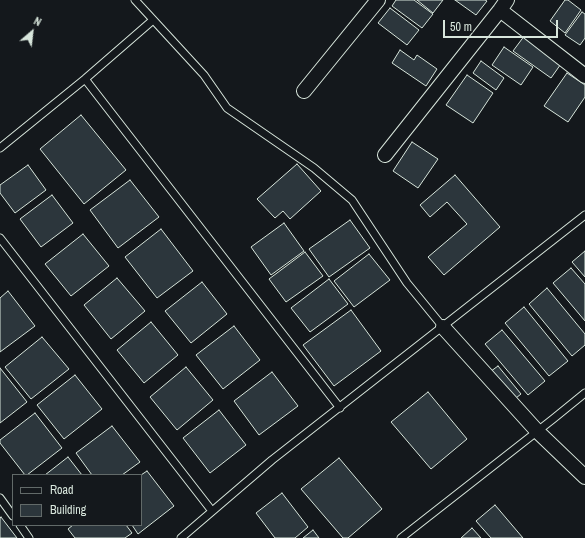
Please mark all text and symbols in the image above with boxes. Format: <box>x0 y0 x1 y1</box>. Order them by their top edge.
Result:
north arrow <box>12 12 52 52</box>
scale bar <box>445 12 560 38</box>
text: N <box>31 14 44 29</box>
text: 50 m <box>450 19 472 35</box>
legend <box>12 474 142 526</box>
text: Road <box>50 482 74 498</box>
text: Building <box>50 502 86 518</box>

